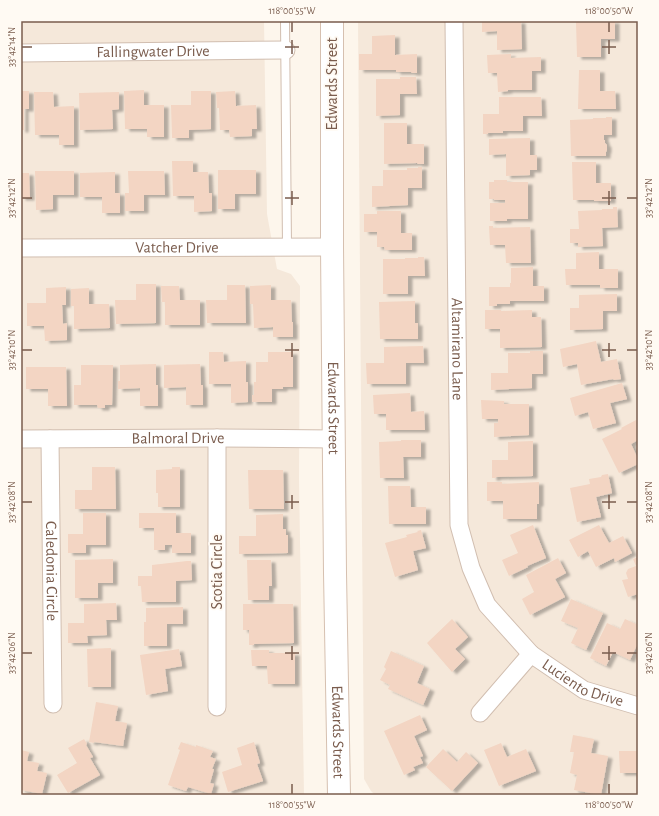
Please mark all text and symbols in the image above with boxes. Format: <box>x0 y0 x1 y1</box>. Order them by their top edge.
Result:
text: 118°00'55"W <box>269 6 316 16</box>
text: 118°00'50"W <box>585 6 633 16</box>
text: 33°42'14"N <box>7 27 17 67</box>
street label: Edwards Street <box>324 38 340 131</box>
street label: Fallingwater Drive <box>96 43 210 60</box>
text: 33°42'12"N <box>7 178 17 218</box>
text: 33°42'12"N <box>644 178 654 218</box>
street label: Vatcher Drive <box>135 239 219 256</box>
street label: Altamirano Lane <box>449 298 466 400</box>
text: 33°42'10"N <box>7 330 17 370</box>
text: 33°42'10"N <box>644 330 654 370</box>
street label: Edwards Street <box>325 361 342 455</box>
street label: Balmoral Drive <box>132 430 224 446</box>
text: 33°42'08"N <box>7 481 17 523</box>
text: 33°42'08"N <box>644 481 654 523</box>
street label: Caledonia Circle <box>43 521 60 621</box>
street label: Scotia Circle <box>209 534 225 610</box>
text: 33°42'06"N <box>7 632 17 674</box>
text: 33°42'06"N <box>644 632 654 674</box>
street label: Luciento Drive <box>539 656 625 709</box>
street label: Edwards Street <box>329 685 347 779</box>
text: 118°00'55"W <box>269 800 316 810</box>
text: 118°00'50"W <box>585 800 633 810</box>

